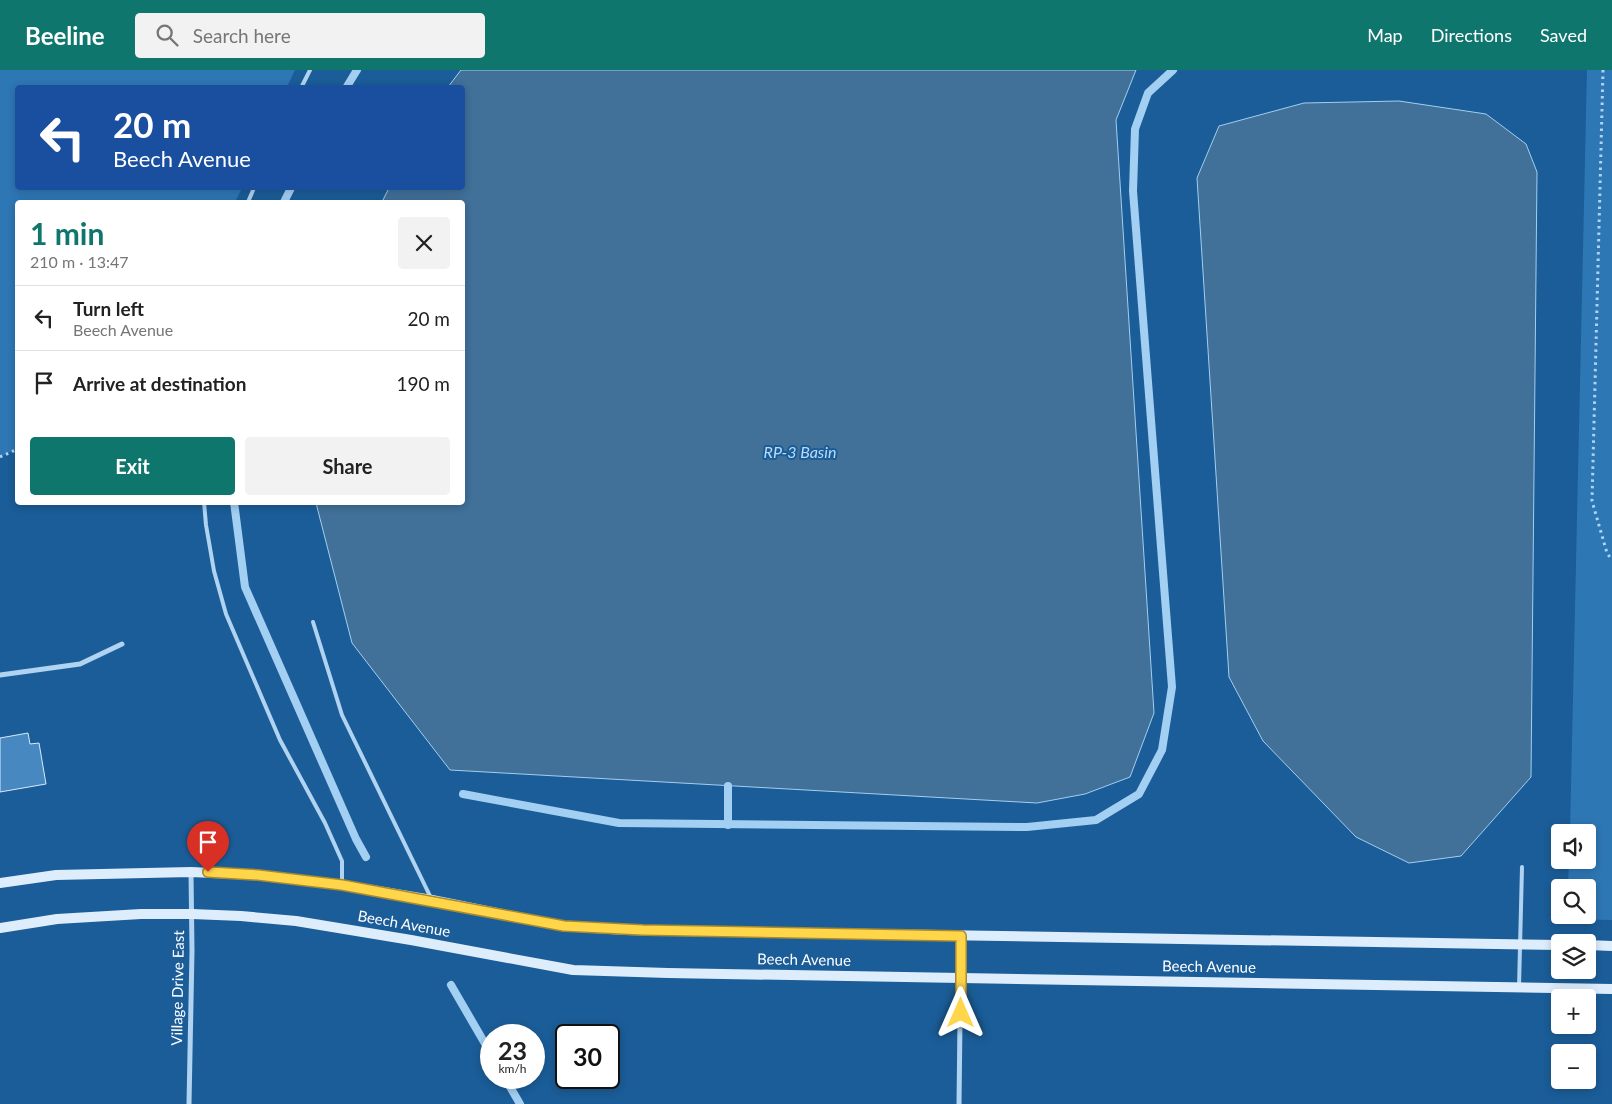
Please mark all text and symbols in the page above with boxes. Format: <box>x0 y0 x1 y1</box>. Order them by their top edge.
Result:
search box <box>135 13 485 58</box>
text: Beeline <box>25 21 105 50</box>
icon: search <box>153 21 181 49</box>
text: Search here <box>193 24 291 47</box>
text: Map <box>1367 24 1403 46</box>
text: Directions <box>1431 24 1512 46</box>
text: Saved <box>1540 24 1587 46</box>
text: 20 m <box>113 103 191 145</box>
icon: left <box>30 105 95 170</box>
text: Beech Avenue <box>113 145 251 172</box>
text: 1 min <box>30 215 104 251</box>
button: close <box>398 217 450 269</box>
text: 210 m · 13:47 <box>30 252 129 271</box>
text: Turn left <box>73 297 144 320</box>
icon: left <box>30 304 58 332</box>
text: 20 m <box>407 307 450 330</box>
text: Beech Avenue <box>73 320 173 339</box>
icon: arrive <box>30 369 58 397</box>
text: Arrive at destination <box>73 372 246 395</box>
text: 190 m <box>396 372 450 395</box>
button: Exit <box>30 437 235 495</box>
button: Share <box>245 437 450 495</box>
water label: RP-3 Basin <box>764 442 836 461</box>
pin <box>187 821 229 872</box>
map controls <box>1551 824 1596 1089</box>
button: sound <box>1551 824 1596 869</box>
icon: arrive <box>194 828 222 856</box>
button: search <box>1551 879 1596 924</box>
street label: Beech Avenue <box>356 906 452 940</box>
street label: Village Drive East <box>167 930 187 1046</box>
button: layers <box>1551 934 1596 979</box>
street label: Beech Avenue <box>757 949 851 969</box>
street label: Beech Avenue <box>1162 956 1256 976</box>
position arrow <box>934 986 986 1038</box>
button: + <box>1551 989 1596 1034</box>
speed limit sign: 30 <box>555 1024 620 1089</box>
text: 23 <box>498 1035 527 1065</box>
button: − <box>1551 1044 1596 1089</box>
text: km/h <box>498 1061 527 1076</box>

